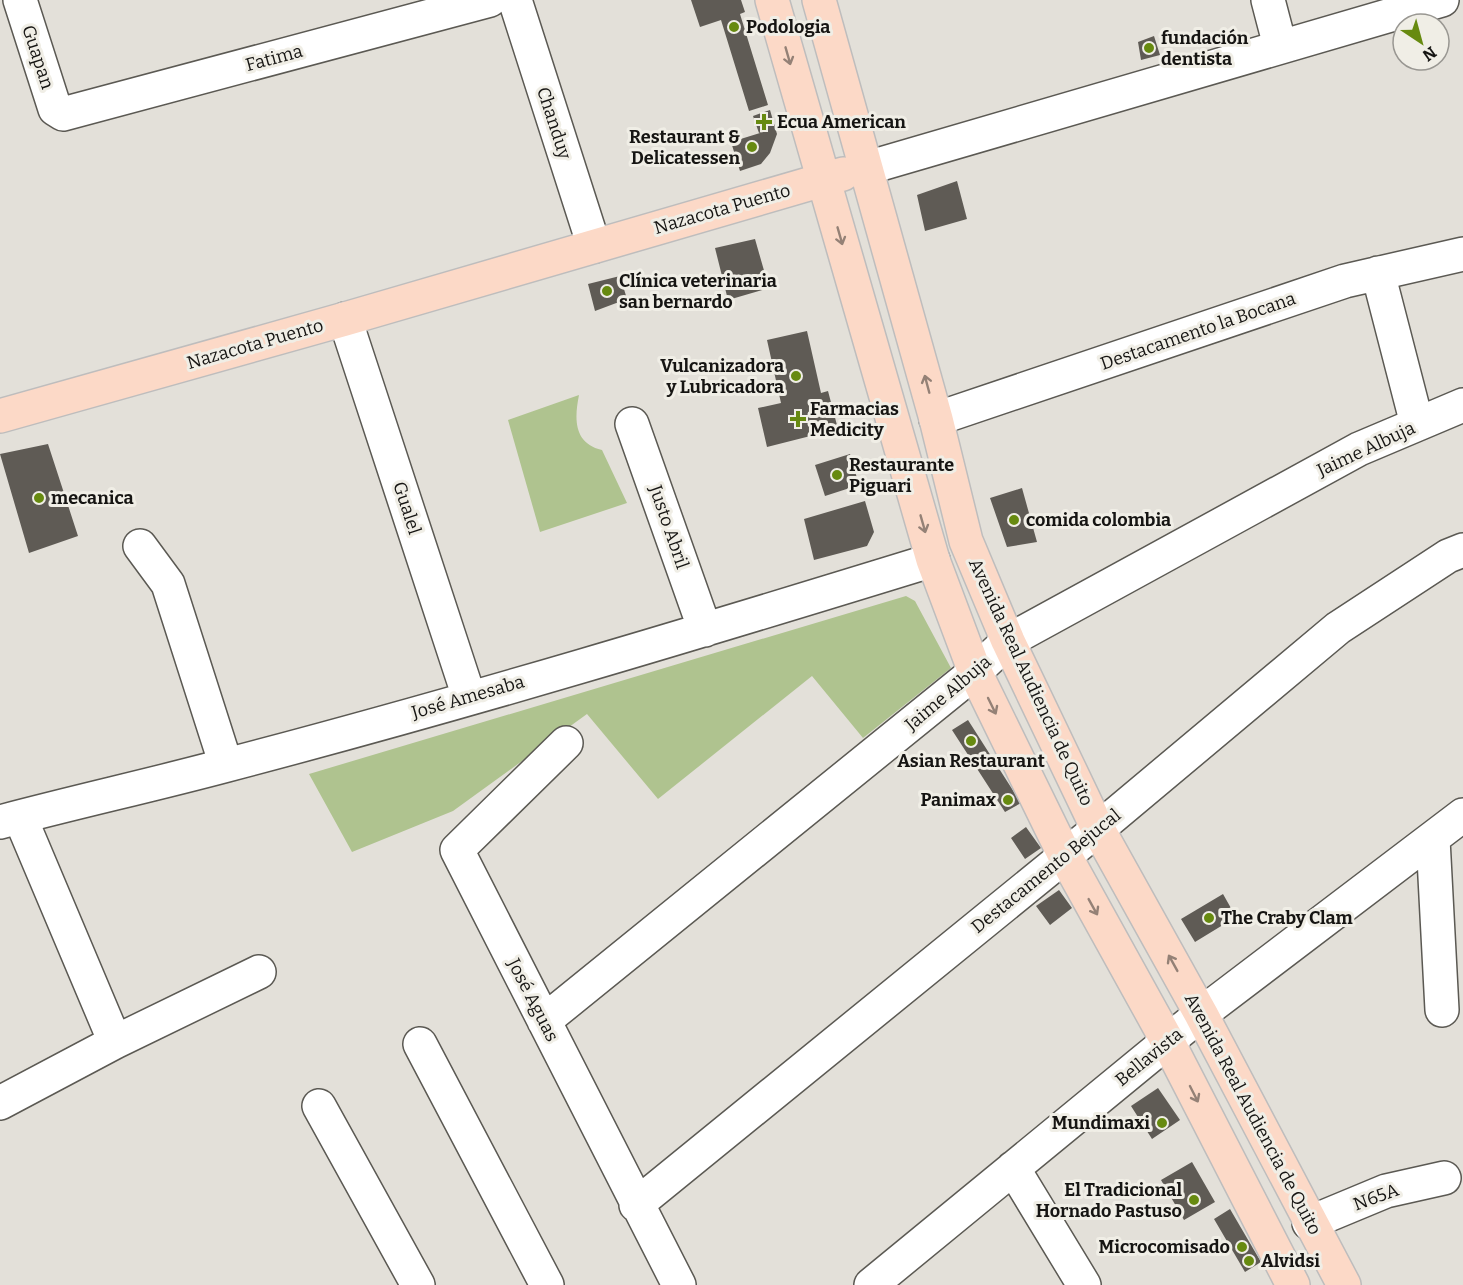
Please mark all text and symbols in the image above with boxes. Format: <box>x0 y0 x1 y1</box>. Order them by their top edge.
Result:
north arrow <box>1391 12 1451 72</box>
place label: Podologia <box>746 16 830 38</box>
marker: Podologia <box>727 20 741 34</box>
street label: Guapan <box>17 22 59 92</box>
place label: fundación dentista <box>1161 27 1249 70</box>
street label: Fatima <box>243 40 305 76</box>
marker: fundación dentista <box>1142 41 1156 55</box>
text: N <box>1419 42 1440 65</box>
one-way arrow <box>783 46 794 65</box>
street label: Chanduy <box>532 84 576 162</box>
place label: Ecua American <box>777 111 906 133</box>
marker: Ecua American <box>755 113 773 131</box>
place label: Restaurant & Delicatessen <box>629 126 740 169</box>
marker: Restaurant & Delicatessen <box>745 140 759 154</box>
street label: Nazacota Puento <box>651 179 793 239</box>
one-way arrow <box>835 226 846 245</box>
place label: Clínica veterinaria san bernardo <box>619 270 777 313</box>
marker: Clínica veterinaria san bernardo <box>600 284 614 298</box>
street label: Destacamento la Bocana <box>1098 287 1299 375</box>
street label: Nazacota Puento <box>184 314 326 374</box>
place label: Vulcanizadora y Lubricadora <box>660 355 784 398</box>
marker: Vulcanizadora y Lubricadora <box>789 369 803 383</box>
one-way arrow <box>920 375 932 394</box>
place label: Farmacias Medicity <box>810 398 899 441</box>
marker: Farmacias Medicity <box>791 412 805 426</box>
street label: Jaime Albuja <box>1313 417 1419 482</box>
place label: Restaurante Piguari <box>849 454 954 497</box>
marker: Restaurante Piguari <box>830 468 844 482</box>
street label: Gualel <box>388 479 426 537</box>
street label: Justo Abril <box>644 481 694 572</box>
place label: mecanica <box>51 487 134 509</box>
marker: mecanica <box>32 491 46 505</box>
place label: comida colombia <box>1026 509 1171 531</box>
marker: comida colombia <box>1007 513 1021 527</box>
one-way arrow <box>918 514 929 533</box>
street label: Avenida Real Audiencia de Quito <box>964 555 1098 809</box>
street label: Jaime Albuja <box>900 651 996 736</box>
street label: José Amesaba <box>408 670 527 724</box>
one-way arrow <box>987 697 998 715</box>
marker: Asian Restaurant <box>964 734 978 748</box>
place label: Asian Restaurant <box>897 750 1045 772</box>
place label: Panimax <box>920 789 997 811</box>
marker: Panimax <box>1001 793 1015 807</box>
street label: Destacamento Bejucal <box>967 804 1125 938</box>
one-way arrow <box>1087 898 1099 915</box>
place label: The Craby Clam <box>1221 907 1353 929</box>
marker: The Craby Clam <box>1202 911 1216 925</box>
street label: José Aguas <box>502 954 563 1045</box>
one-way arrow <box>1167 954 1178 972</box>
street label: Avenida Real Audiencia de Quito <box>1180 989 1326 1239</box>
street label: Bellavista <box>1111 1023 1187 1091</box>
one-way arrow <box>1188 1085 1200 1102</box>
place label: Mundimaxi <box>1052 1112 1150 1134</box>
marker: Mundimaxi <box>1155 1116 1169 1130</box>
place label: El Tradicional Hornado Pastuso <box>1036 1179 1182 1222</box>
street label: N65A <box>1350 1179 1402 1215</box>
marker: El Tradicional Hornado Pastuso <box>1187 1193 1201 1207</box>
place label: Microcomisado <box>1098 1236 1230 1258</box>
marker: Microcomisado <box>1235 1240 1249 1254</box>
place label: Alvidsi <box>1261 1250 1320 1272</box>
marker: Alvidsi <box>1242 1254 1256 1268</box>

